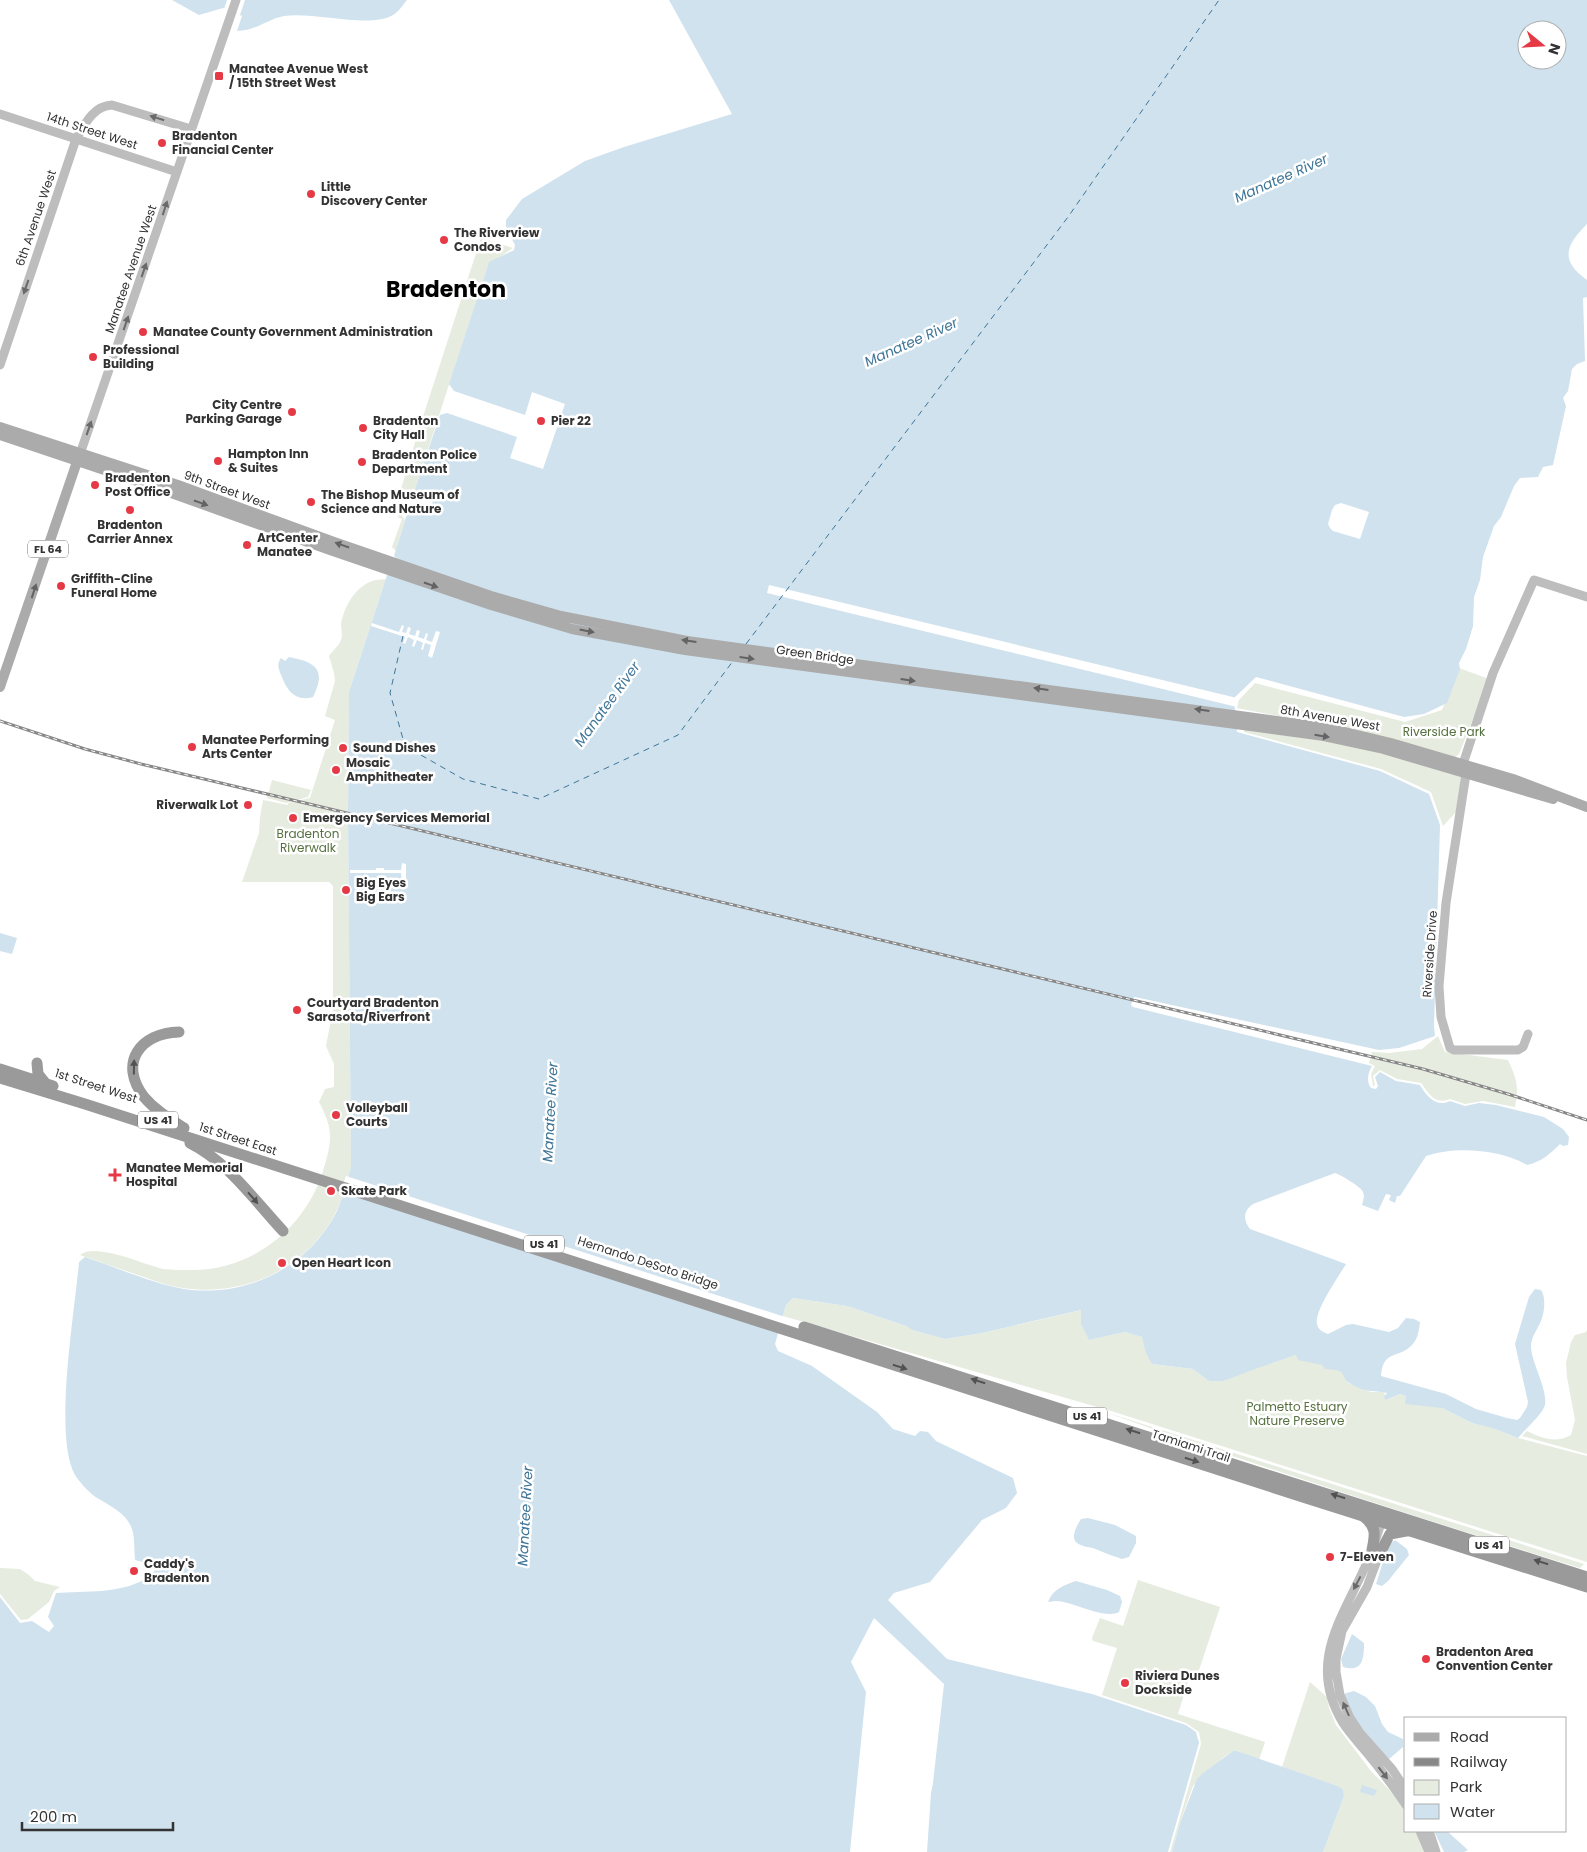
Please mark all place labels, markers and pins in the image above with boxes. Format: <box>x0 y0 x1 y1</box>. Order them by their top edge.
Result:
place label: Manatee Avenue West / 15th Street West <box>229 60 368 91</box>
marker: Manatee Avenue West / 15th Street West <box>213 70 225 82</box>
place label: Bradenton Financial Center <box>172 127 274 158</box>
marker: Bradenton Financial Center <box>156 137 168 149</box>
place label: Little Discovery Center <box>321 178 427 209</box>
marker: Little Discovery Center <box>305 188 317 200</box>
place label: The Riverview Condos <box>454 224 540 255</box>
marker: The Riverview Condos <box>438 234 450 246</box>
place label: Manatee County Government Administration <box>153 323 433 340</box>
marker: Manatee County Government Administration <box>137 326 149 338</box>
place label: Professional Building <box>103 341 179 372</box>
marker: Professional Building <box>87 351 99 363</box>
place label: City Centre Parking Garage <box>185 396 283 427</box>
marker: City Centre Parking Garage <box>286 406 298 418</box>
place label: Bradenton City Hall <box>373 412 438 443</box>
place label: Pier 22 <box>551 412 591 429</box>
marker: Pier 22 <box>535 415 547 427</box>
marker: Bradenton City Hall <box>357 422 369 434</box>
place label: Hampton Inn & Suites <box>228 445 309 476</box>
place label: Bradenton Police Department <box>372 446 477 477</box>
marker: Hampton Inn & Suites <box>212 455 224 467</box>
marker: Bradenton Police Department <box>356 456 368 468</box>
place label: Bradenton Post Office <box>105 469 171 500</box>
marker: Bradenton Post Office <box>89 479 101 491</box>
place label: The Bishop Museum of Science and Nature <box>321 486 460 517</box>
marker: The Bishop Museum of Science and Nature <box>305 496 317 508</box>
marker: Bradenton Carrier Annex <box>124 504 136 516</box>
place label: Bradenton Carrier Annex <box>87 516 174 547</box>
place label: ArtCenter Manatee <box>257 529 318 560</box>
marker: ArtCenter Manatee <box>241 539 253 551</box>
place label: Griffith-Cline Funeral Home <box>71 570 158 601</box>
marker: Griffith-Cline Funeral Home <box>55 580 67 592</box>
place label: Manatee Performing Arts Center <box>202 731 329 762</box>
place label: Sound Dishes <box>353 739 436 756</box>
marker: Manatee Performing Arts Center <box>186 741 198 753</box>
marker: Sound Dishes <box>337 742 349 754</box>
place label: Mosaic Amphitheater <box>346 754 433 785</box>
marker: Mosaic Amphitheater <box>330 764 342 776</box>
place label: Riverwalk Lot <box>156 796 238 813</box>
marker: Riverwalk Lot <box>242 799 254 811</box>
place label: Emergency Services Memorial <box>303 809 490 826</box>
marker: Emergency Services Memorial <box>287 812 299 824</box>
place label: Big Eyes Big Ears <box>356 874 407 905</box>
marker: Big Eyes Big Ears <box>340 884 352 896</box>
place label: Courtyard Bradenton Sarasota/Riverfront <box>307 994 439 1025</box>
marker: Courtyard Bradenton Sarasota/Riverfront <box>291 1004 303 1016</box>
place label: Volleyball Courts <box>346 1099 408 1130</box>
marker: Volleyball Courts <box>330 1109 342 1121</box>
place label: Manatee Memorial Hospital <box>126 1159 243 1190</box>
marker: Manatee Memorial Hospital <box>108 1168 122 1182</box>
place label: Skate Park <box>341 1182 408 1199</box>
marker: Skate Park <box>325 1185 337 1197</box>
place label: Open Heart Icon <box>292 1254 391 1271</box>
marker: Open Heart Icon <box>276 1257 288 1269</box>
place label: 7-Eleven <box>1340 1548 1394 1565</box>
marker: 7-Eleven <box>1324 1551 1336 1563</box>
place label: Caddy's Bradenton <box>144 1555 209 1586</box>
marker: Caddy's Bradenton <box>128 1565 140 1577</box>
place label: Bradenton Area Convention Center <box>1436 1643 1553 1674</box>
marker: Bradenton Area Convention Center <box>1420 1653 1432 1665</box>
place label: Riviera Dunes Dockside <box>1135 1667 1220 1698</box>
marker: Riviera Dunes Dockside <box>1119 1677 1131 1689</box>

